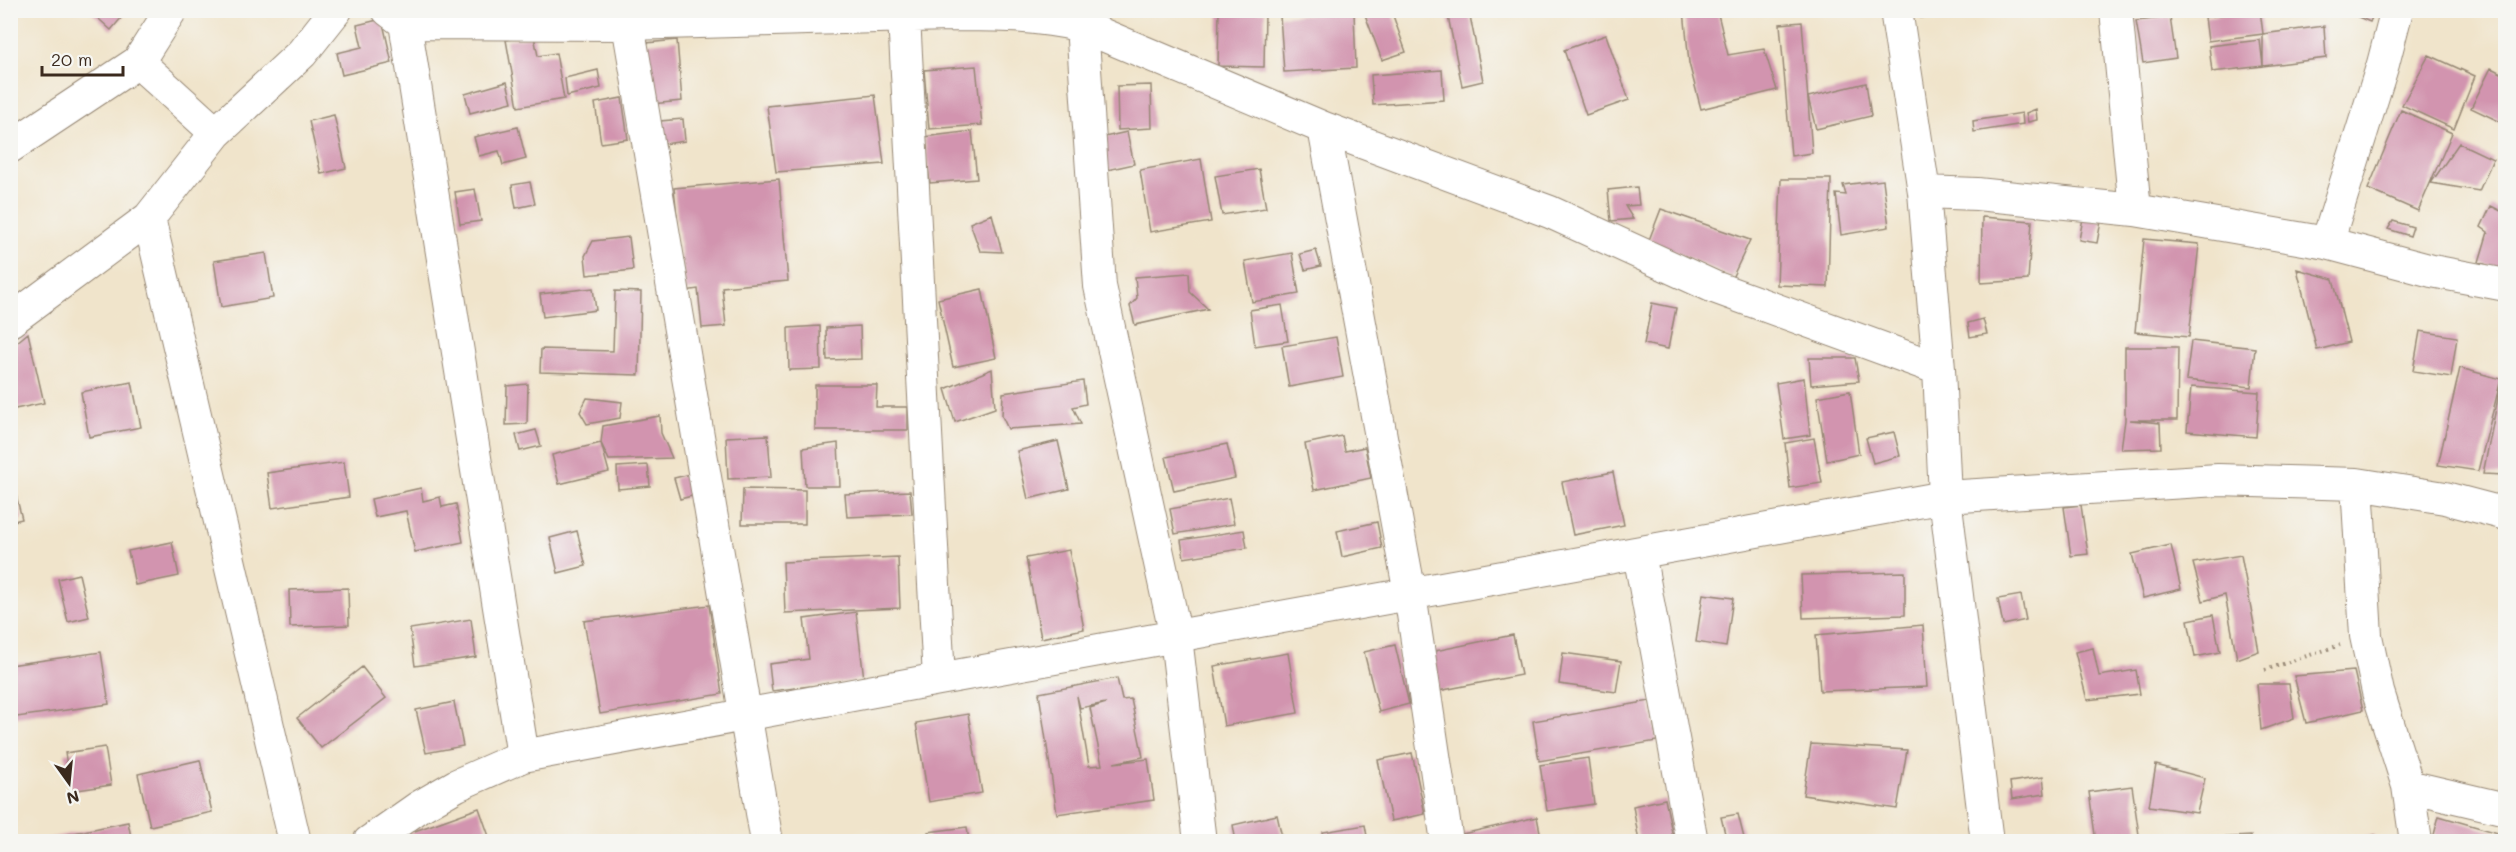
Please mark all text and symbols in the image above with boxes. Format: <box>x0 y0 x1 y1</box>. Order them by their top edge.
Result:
scale bar <box>42 39 123 77</box>
text: 20 m <box>51 47 92 71</box>
north arrow <box>39 753 99 813</box>
text: N <box>64 786 82 810</box>

